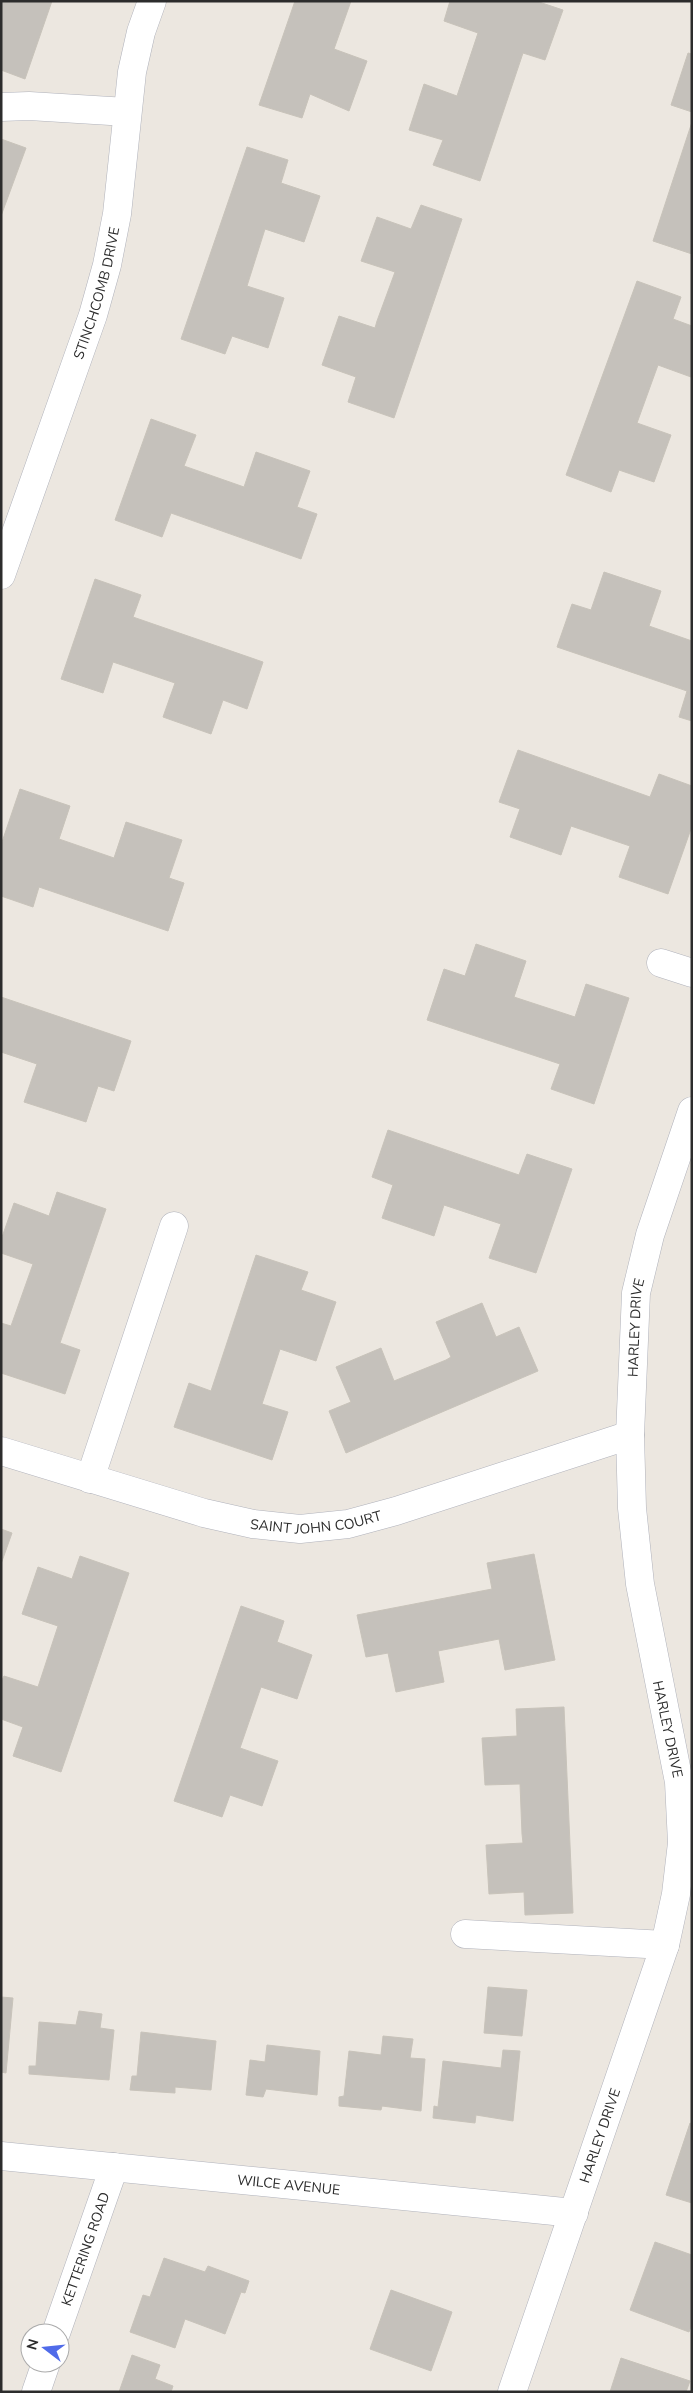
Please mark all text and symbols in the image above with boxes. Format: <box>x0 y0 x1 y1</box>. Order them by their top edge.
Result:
street label: STINCHCOMB DRIVE <box>69 225 124 362</box>
street label: HARLEY DRIVE <box>623 1276 649 1377</box>
street label: SAINT JOHN COURT <box>249 1506 384 1539</box>
street label: HARLEY DRIVE <box>648 1679 687 1779</box>
street label: HARLEY DRIVE <box>575 2086 625 2186</box>
street label: WILCE AVENUE <box>236 2171 341 2200</box>
street label: KETTERING ROAD <box>57 2190 115 2309</box>
north arrow <box>20 2323 70 2373</box>
text: N <box>22 2337 44 2352</box>

